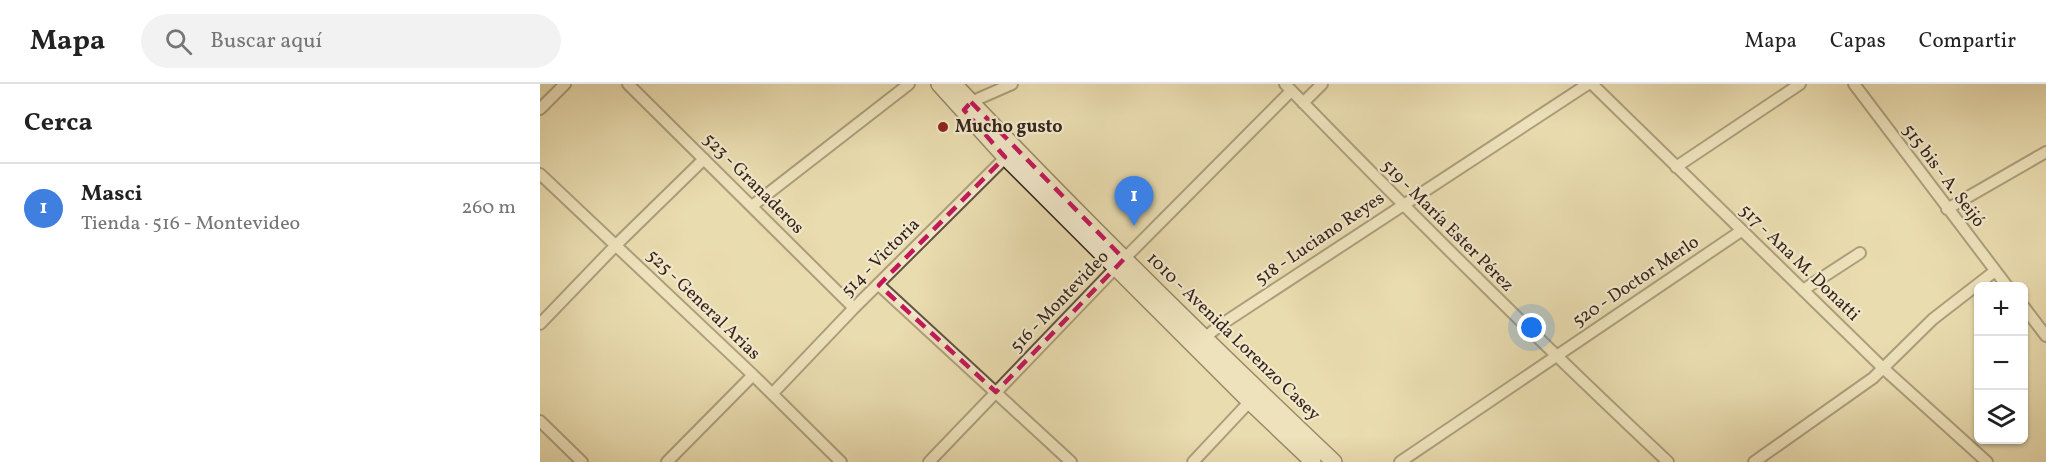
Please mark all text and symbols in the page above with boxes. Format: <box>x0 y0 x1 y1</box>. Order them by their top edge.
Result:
search box <box>141 14 561 68</box>
text: Mapa <box>30 22 105 61</box>
icon: search <box>162 25 195 58</box>
text: Buscar aquí <box>210 26 322 57</box>
text: Mapa <box>1745 27 1797 56</box>
text: Capas <box>1830 27 1886 56</box>
text: Compartir <box>1919 27 2016 56</box>
text: Cerca <box>24 105 93 141</box>
place label: Mucho gusto <box>955 115 1063 140</box>
street label: 515 bis - A. Seijó <box>1896 119 1990 233</box>
marker: Mucho gusto <box>936 120 950 134</box>
street label: 523 - Granaderos <box>697 128 809 240</box>
street label: 519 - María Ester Pérez <box>1375 154 1519 298</box>
pin: 1 <box>1114 176 1154 226</box>
text: Masci <box>81 179 142 210</box>
street label: 518 - Luciano Reyes <box>1250 186 1390 292</box>
text: 1 <box>39 194 48 222</box>
text: 260 m <box>461 194 516 222</box>
street label: 517 - Ana M. Donatti <box>1733 199 1865 327</box>
text: Tienda · 516 - Montevideo <box>81 210 300 238</box>
street label: 514 - Victoria <box>836 213 926 303</box>
street label: 520 - Doctor Merlo <box>1568 230 1704 334</box>
street label: 525 - General Arias <box>640 244 766 366</box>
street label: 516 - Montevideo <box>1005 245 1115 359</box>
street label: 1010 - Avenida Lorenzo Casey <box>1140 247 1326 427</box>
map controls <box>1974 282 2028 444</box>
button: + <box>1974 282 2028 336</box>
your location <box>1517 313 1546 342</box>
button: − <box>1974 336 2028 390</box>
button: layers <box>1974 390 2028 444</box>

